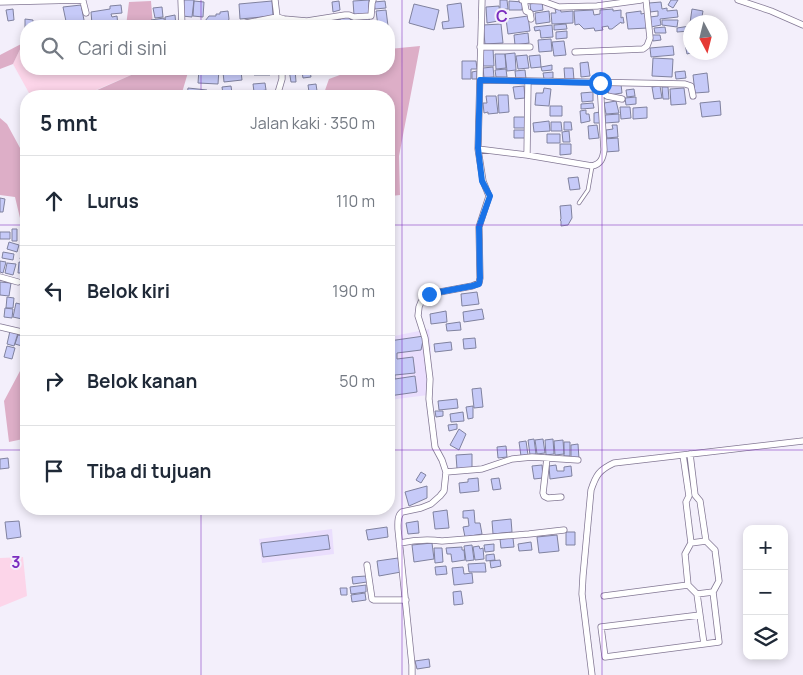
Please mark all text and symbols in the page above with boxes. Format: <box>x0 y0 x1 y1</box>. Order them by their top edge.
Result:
text: C <box>496 5 508 27</box>
north arrow <box>683 15 728 60</box>
search box <box>20 20 395 75</box>
icon: search <box>38 34 66 62</box>
text: Cari di sini <box>78 35 167 61</box>
route start <box>589 72 612 95</box>
text: 5 mnt <box>40 109 98 137</box>
text: Jalan kaki · 350 m <box>250 112 375 134</box>
icon: ahead <box>40 187 68 215</box>
text: Lurus <box>87 188 139 214</box>
text: 110 m <box>336 190 375 212</box>
icon: left <box>40 277 68 305</box>
text: Belok kiri <box>87 278 170 304</box>
text: 190 m <box>332 280 375 302</box>
route end <box>418 283 441 306</box>
icon: right <box>40 367 68 395</box>
text: Belok kanan <box>87 368 197 394</box>
text: 50 m <box>339 370 375 392</box>
icon: arrive <box>40 457 68 485</box>
text: Tiba di tujuan <box>87 458 211 484</box>
map controls <box>743 525 788 660</box>
button: + <box>743 525 788 570</box>
text: 3 <box>11 551 21 573</box>
button: − <box>743 570 788 615</box>
button: layers <box>743 615 788 660</box>

